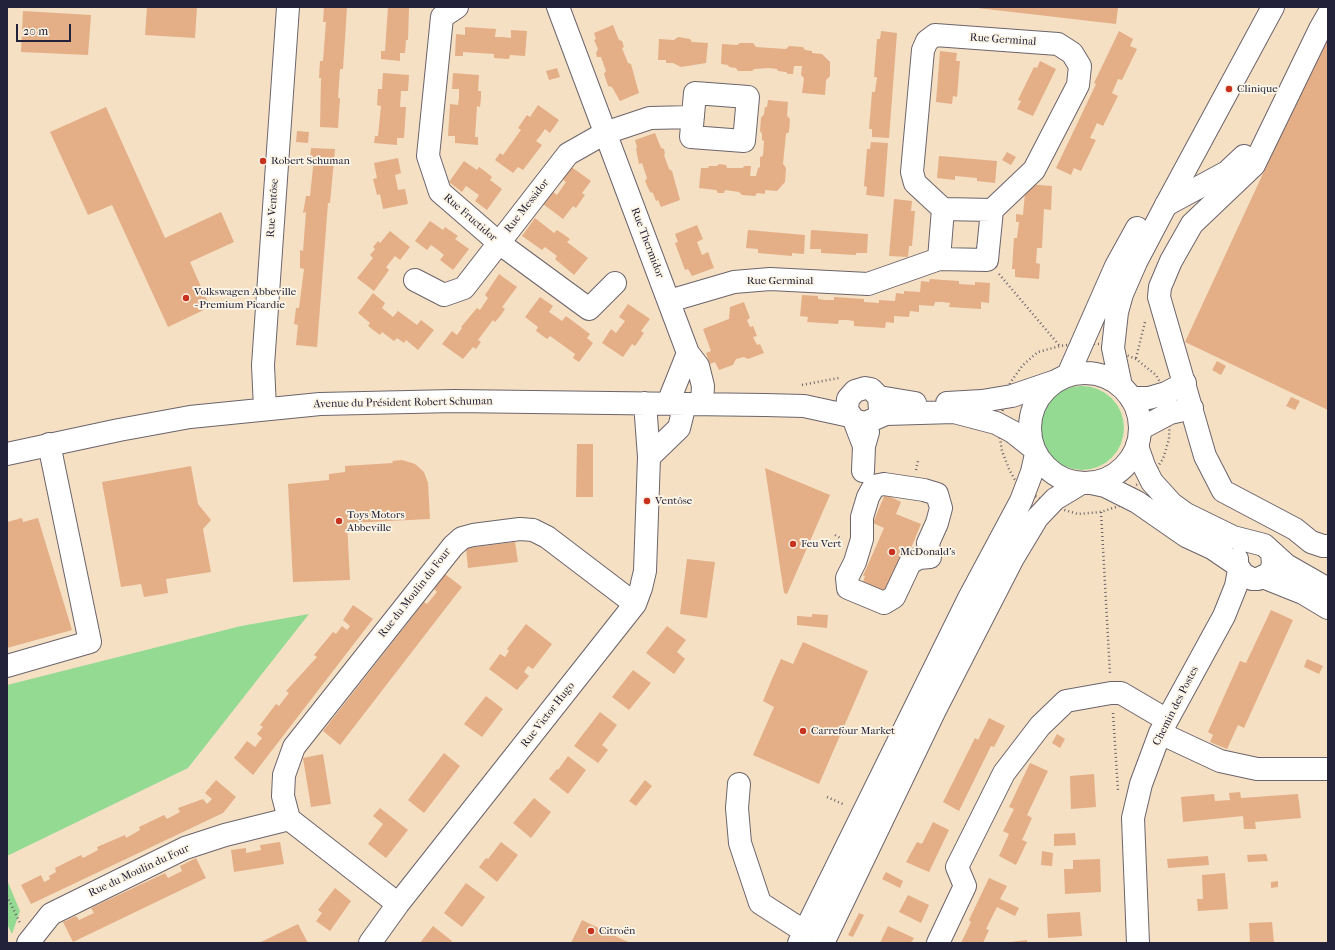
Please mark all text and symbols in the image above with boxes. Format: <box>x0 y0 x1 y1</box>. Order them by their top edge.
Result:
scale bar <box>18 16 73 42</box>
text: 20 m <box>23 24 48 38</box>
street label: Rue Germinal <box>969 31 1037 49</box>
place label: Clinique <box>1237 82 1278 96</box>
marker: Clinique <box>1224 84 1234 94</box>
place label: Robert Schuman <box>271 154 350 168</box>
marker: Robert Schuman <box>258 156 268 166</box>
street label: Rue Messidor <box>502 176 552 236</box>
street label: Rue Ventôse <box>264 178 282 238</box>
street label: Rue Fructidor <box>441 191 499 245</box>
street label: Rue Thermidor <box>628 206 666 280</box>
street label: Rue Germinal <box>747 274 813 288</box>
place label: Volkswagen Abbeville - Premium Picardie <box>194 285 296 311</box>
marker: Volkswagen Abbeville - Premium Picardie <box>181 293 191 303</box>
street label: Avenue du Président Robert Schuman <box>313 395 493 411</box>
place label: Ventôse <box>655 494 692 508</box>
marker: Ventôse <box>642 496 652 506</box>
place label: Toys Motors Abbeville <box>347 508 404 534</box>
marker: Toys Motors Abbeville <box>334 516 344 526</box>
place label: Feu Vert <box>801 537 841 551</box>
marker: Feu Vert <box>788 539 798 549</box>
place label: McDonald's <box>900 545 955 559</box>
street label: Rue du Moulin du Four <box>376 546 454 640</box>
marker: McDonald's <box>887 547 897 557</box>
street label: Chemin des Postes <box>1150 664 1202 748</box>
street label: Rue Victor Hugo <box>518 680 578 750</box>
place label: Carrefour Market <box>811 724 895 738</box>
marker: Carrefour Market <box>798 726 808 736</box>
street label: Rue du Moulin du Four <box>86 842 192 900</box>
place label: Citroën <box>599 924 635 938</box>
marker: Citroën <box>586 926 596 936</box>

